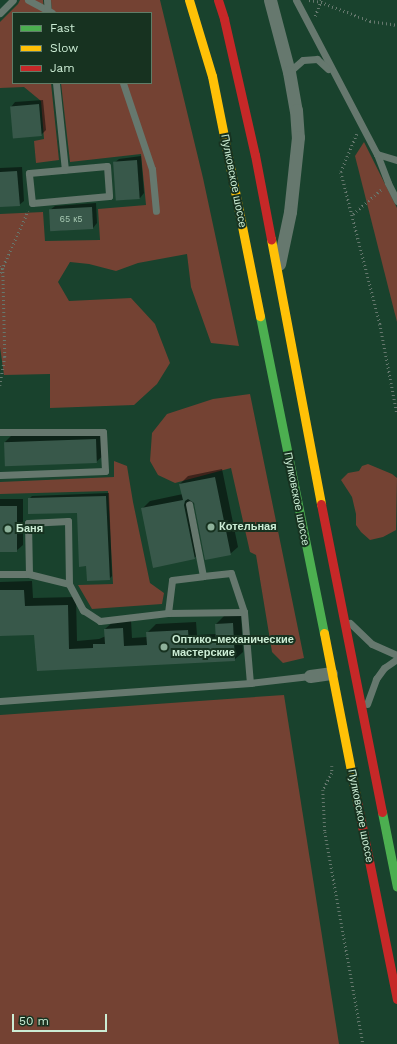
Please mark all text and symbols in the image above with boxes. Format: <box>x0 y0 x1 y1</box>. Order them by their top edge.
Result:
legend <box>12 12 152 84</box>
text: Fast <box>50 21 75 35</box>
text: Slow <box>50 41 78 55</box>
text: Jam <box>50 61 75 75</box>
street label: Пулковское шоссе <box>217 133 249 229</box>
house number: 65 к5 <box>60 214 82 224</box>
street label: Пулковское шоссе <box>280 451 312 547</box>
place label: Котельная <box>219 520 277 534</box>
place label: Баня <box>16 522 43 536</box>
marker: Котельная <box>206 522 216 532</box>
marker: Баня <box>3 524 13 534</box>
place label: Оптико-механические мастерские <box>172 634 294 660</box>
marker: Оптико-механические мастерские <box>159 642 169 652</box>
street label: Пулковское шоссе <box>344 768 376 864</box>
scale bar <box>14 1006 109 1032</box>
text: 50 m <box>19 1014 49 1028</box>

